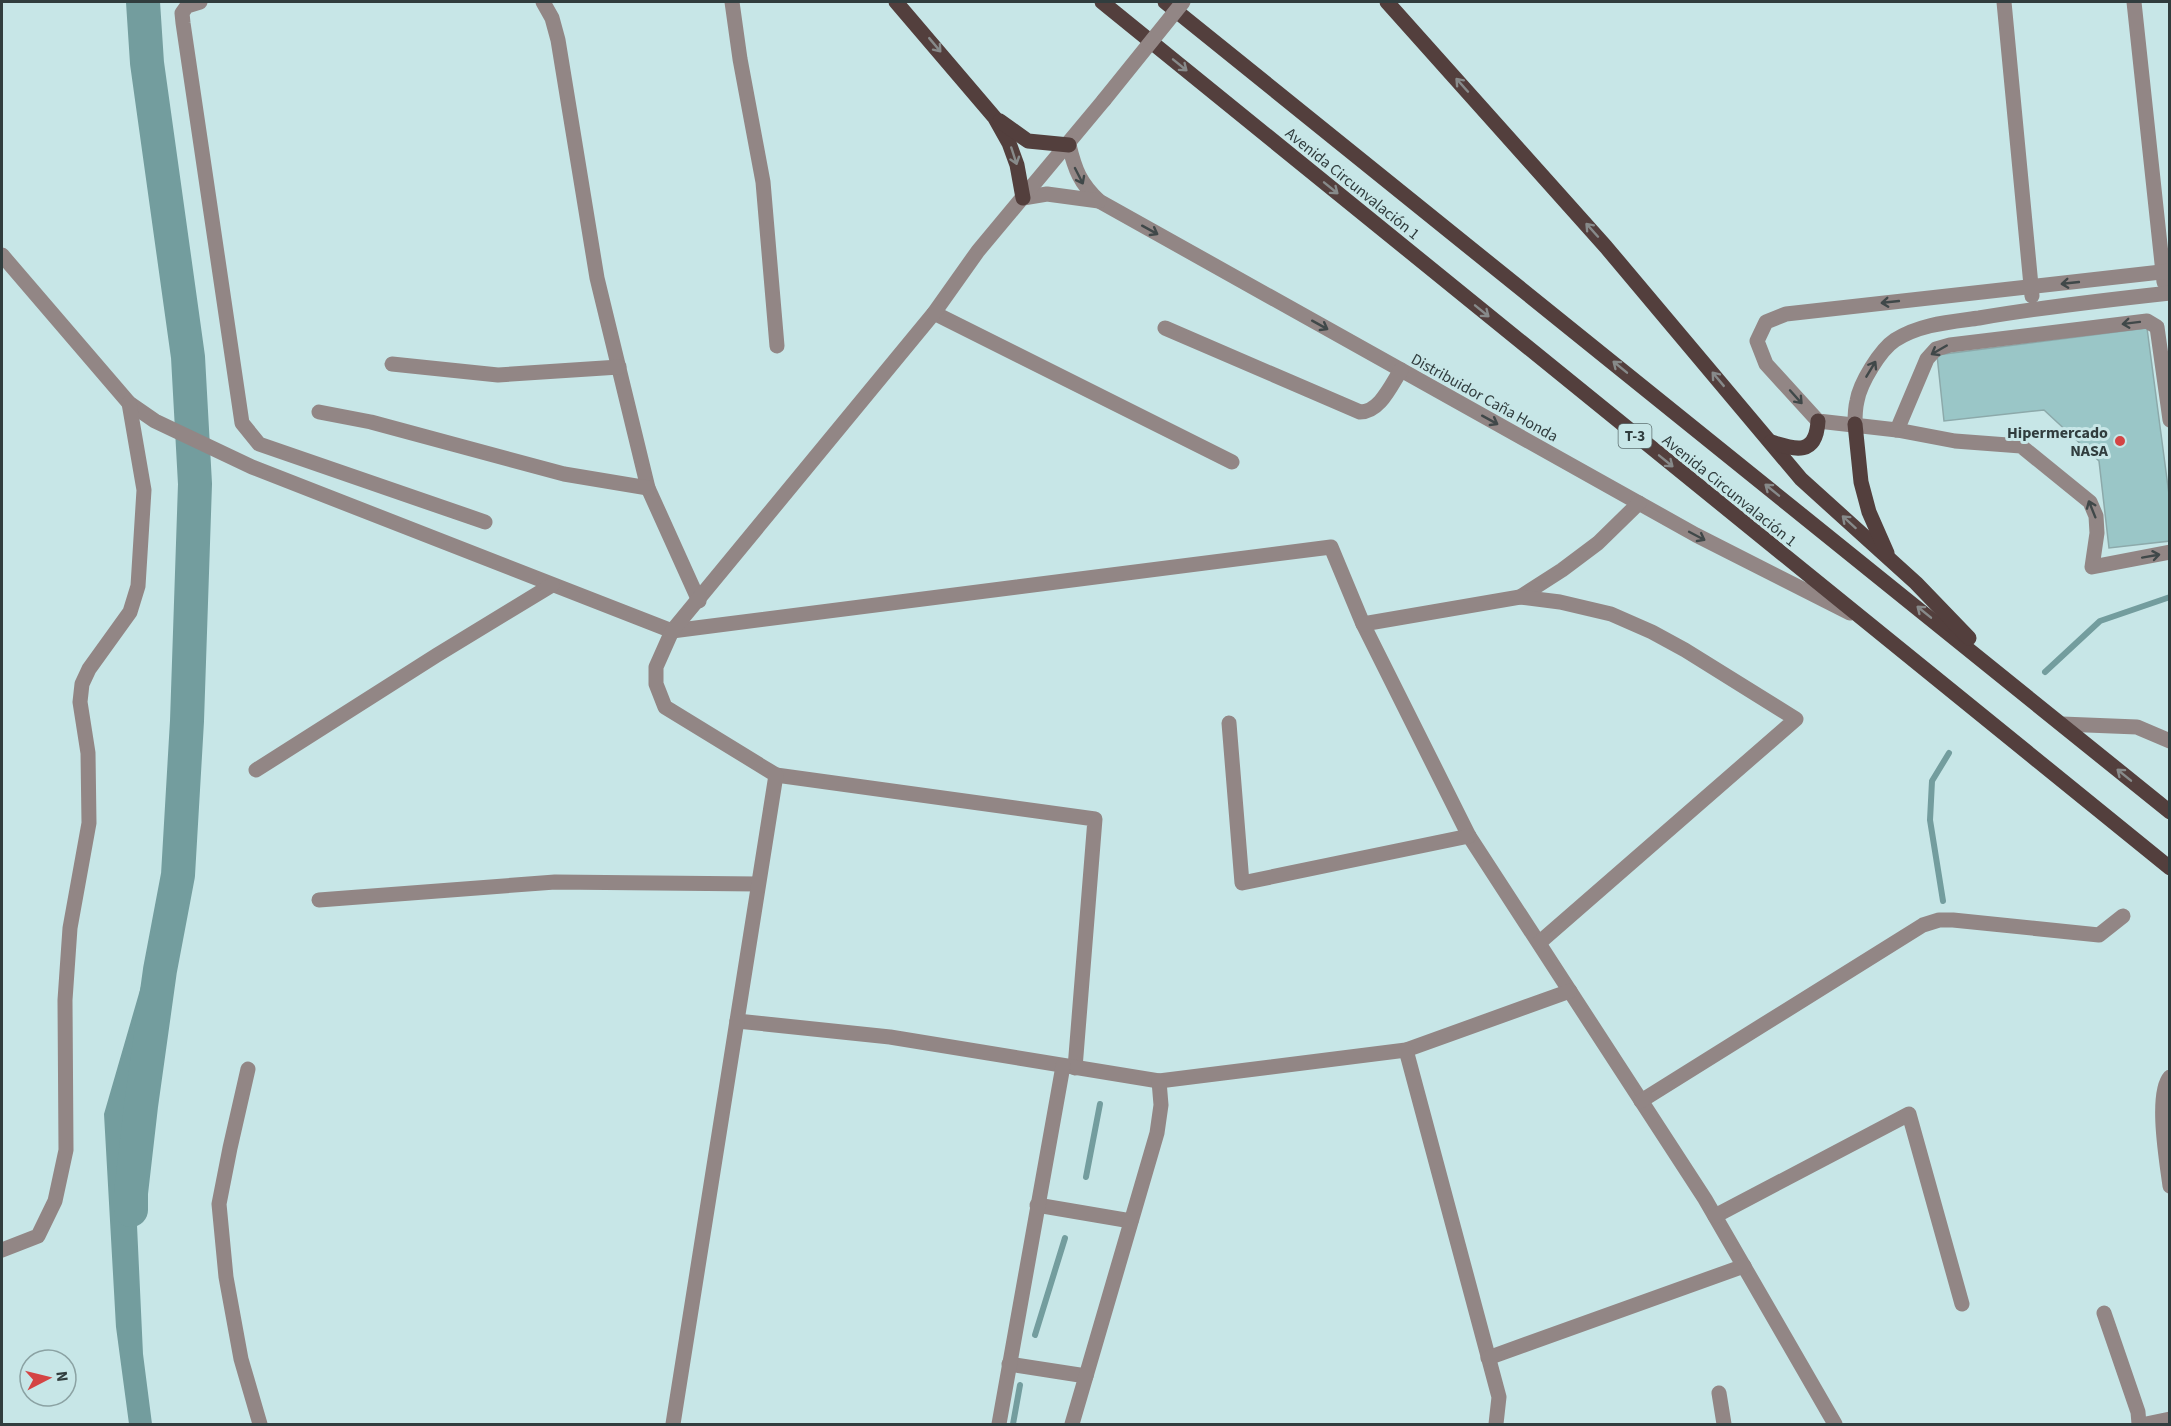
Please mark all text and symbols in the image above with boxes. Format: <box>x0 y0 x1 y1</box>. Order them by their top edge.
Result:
one-way arrow <box>928 37 941 53</box>
one-way arrow <box>1172 58 1188 71</box>
one-way arrow <box>1455 77 1469 92</box>
street label: Avenida Circunvalación 1 <box>1281 123 1424 245</box>
one-way arrow <box>1009 146 1020 165</box>
one-way arrow <box>1074 166 1085 184</box>
one-way arrow <box>1323 181 1338 195</box>
one-way arrow <box>1585 223 1599 238</box>
one-way arrow <box>1141 224 1158 236</box>
one-way arrow <box>2060 277 2080 288</box>
one-way arrow <box>1880 297 1900 308</box>
one-way arrow <box>1474 304 1489 318</box>
one-way arrow <box>2122 318 2142 329</box>
one-way arrow <box>1311 319 1328 331</box>
one-way arrow <box>1931 345 1948 357</box>
street label: Distribuidor Caña Honda <box>1407 348 1562 447</box>
one-way arrow <box>1612 361 1628 374</box>
one-way arrow <box>1866 361 1878 378</box>
one-way arrow <box>1711 371 1724 387</box>
one-way arrow <box>1789 389 1803 404</box>
one-way arrow <box>1481 414 1498 426</box>
place label: Hipermercado NASA <box>2007 422 2109 462</box>
road number: T-3 <box>1618 424 1652 448</box>
street label: Avenida Circunvalación 1 <box>1658 430 1801 552</box>
marker: Hipermercado NASA <box>2113 434 2127 448</box>
one-way arrow <box>1658 454 1674 467</box>
one-way arrow <box>1764 483 1780 496</box>
one-way arrow <box>2086 501 2097 519</box>
one-way arrow <box>1842 515 1857 529</box>
one-way arrow <box>1688 531 1706 542</box>
one-way arrow <box>2141 550 2161 561</box>
one-way arrow <box>1917 605 1932 619</box>
one-way arrow <box>2116 768 2132 781</box>
north arrow <box>18 1348 78 1408</box>
text: N <box>50 1370 73 1383</box>

